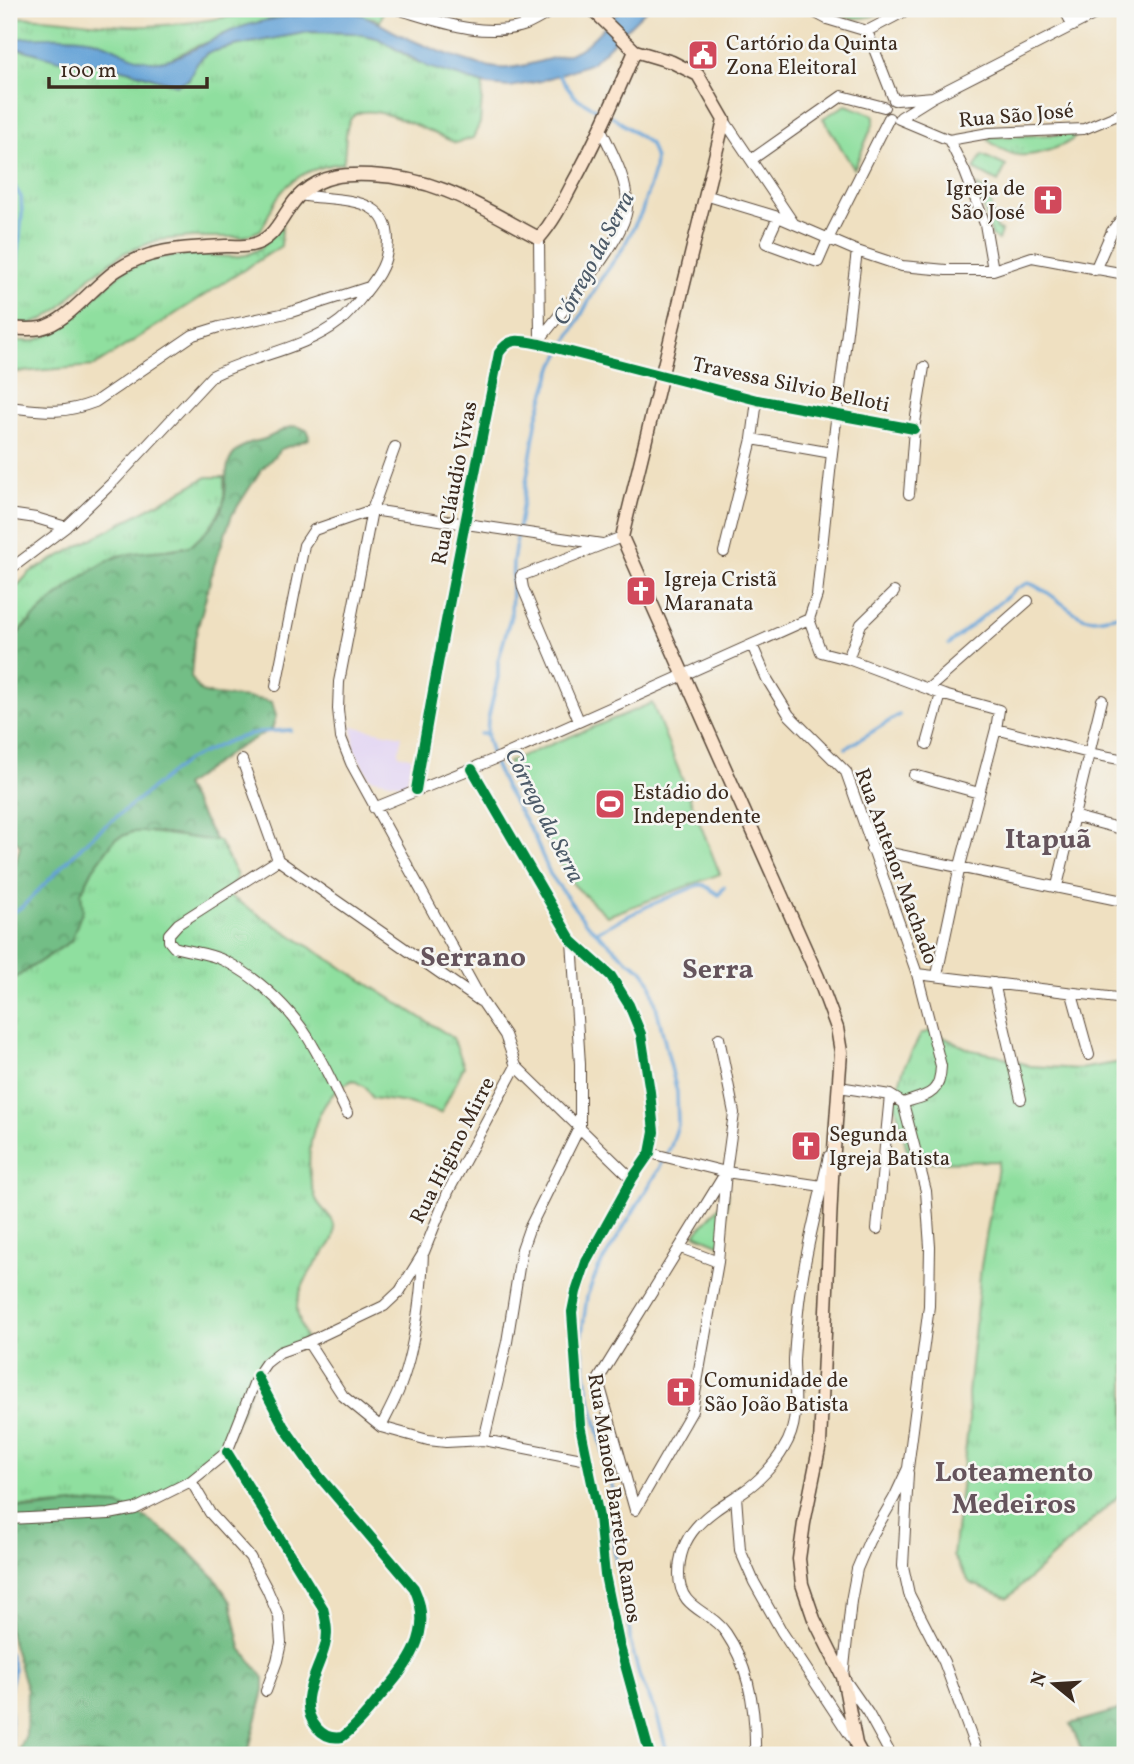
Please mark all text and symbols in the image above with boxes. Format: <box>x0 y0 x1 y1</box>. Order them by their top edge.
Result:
place label: Cartório da Quinta Zona Eleitoral <box>726 30 898 83</box>
public building icon: Cartório da Quinta Zona Eleitoral <box>686 38 720 72</box>
scale bar <box>49 46 206 90</box>
text: 100 m <box>60 57 117 86</box>
street label: Rua São José <box>957 97 1075 136</box>
place label: Igreja de São José <box>946 175 1025 228</box>
church icon: Igreja de São José <box>1031 183 1065 217</box>
water label: Córrego da Serra <box>546 186 644 332</box>
street label: Travessa Silvio Belloti <box>689 350 892 421</box>
street label: Rua Cláudio Vivas <box>425 399 486 568</box>
place label: Igreja Cristã Maranata <box>664 566 777 619</box>
church icon: Igreja Cristã Maranata <box>624 574 658 608</box>
water label: Córrego da Serra <box>496 743 591 889</box>
street label: Rua Antenor Machado <box>847 764 945 969</box>
place label: Estádio do Independente <box>633 779 761 832</box>
sports icon: Estádio do Independente <box>593 787 627 821</box>
district label: Itapuã <box>1005 821 1091 860</box>
district label: Serrano <box>420 939 526 978</box>
district label: Serra <box>682 951 754 990</box>
street label: Rua Higino Mirre <box>404 1072 503 1229</box>
place label: Segunda Igreja Batista <box>829 1121 950 1174</box>
church icon: Segunda Igreja Batista <box>789 1129 823 1163</box>
place label: Comunidade de São João Batista <box>704 1367 849 1420</box>
street label: Rua Manoel Barreto Ramos <box>579 1371 648 1625</box>
church icon: Comunidade de São João Batista <box>664 1375 698 1409</box>
district label: Loteamento Medeiros <box>935 1454 1093 1525</box>
north arrow <box>1018 1648 1088 1718</box>
text: N <box>1025 1669 1054 1690</box>

